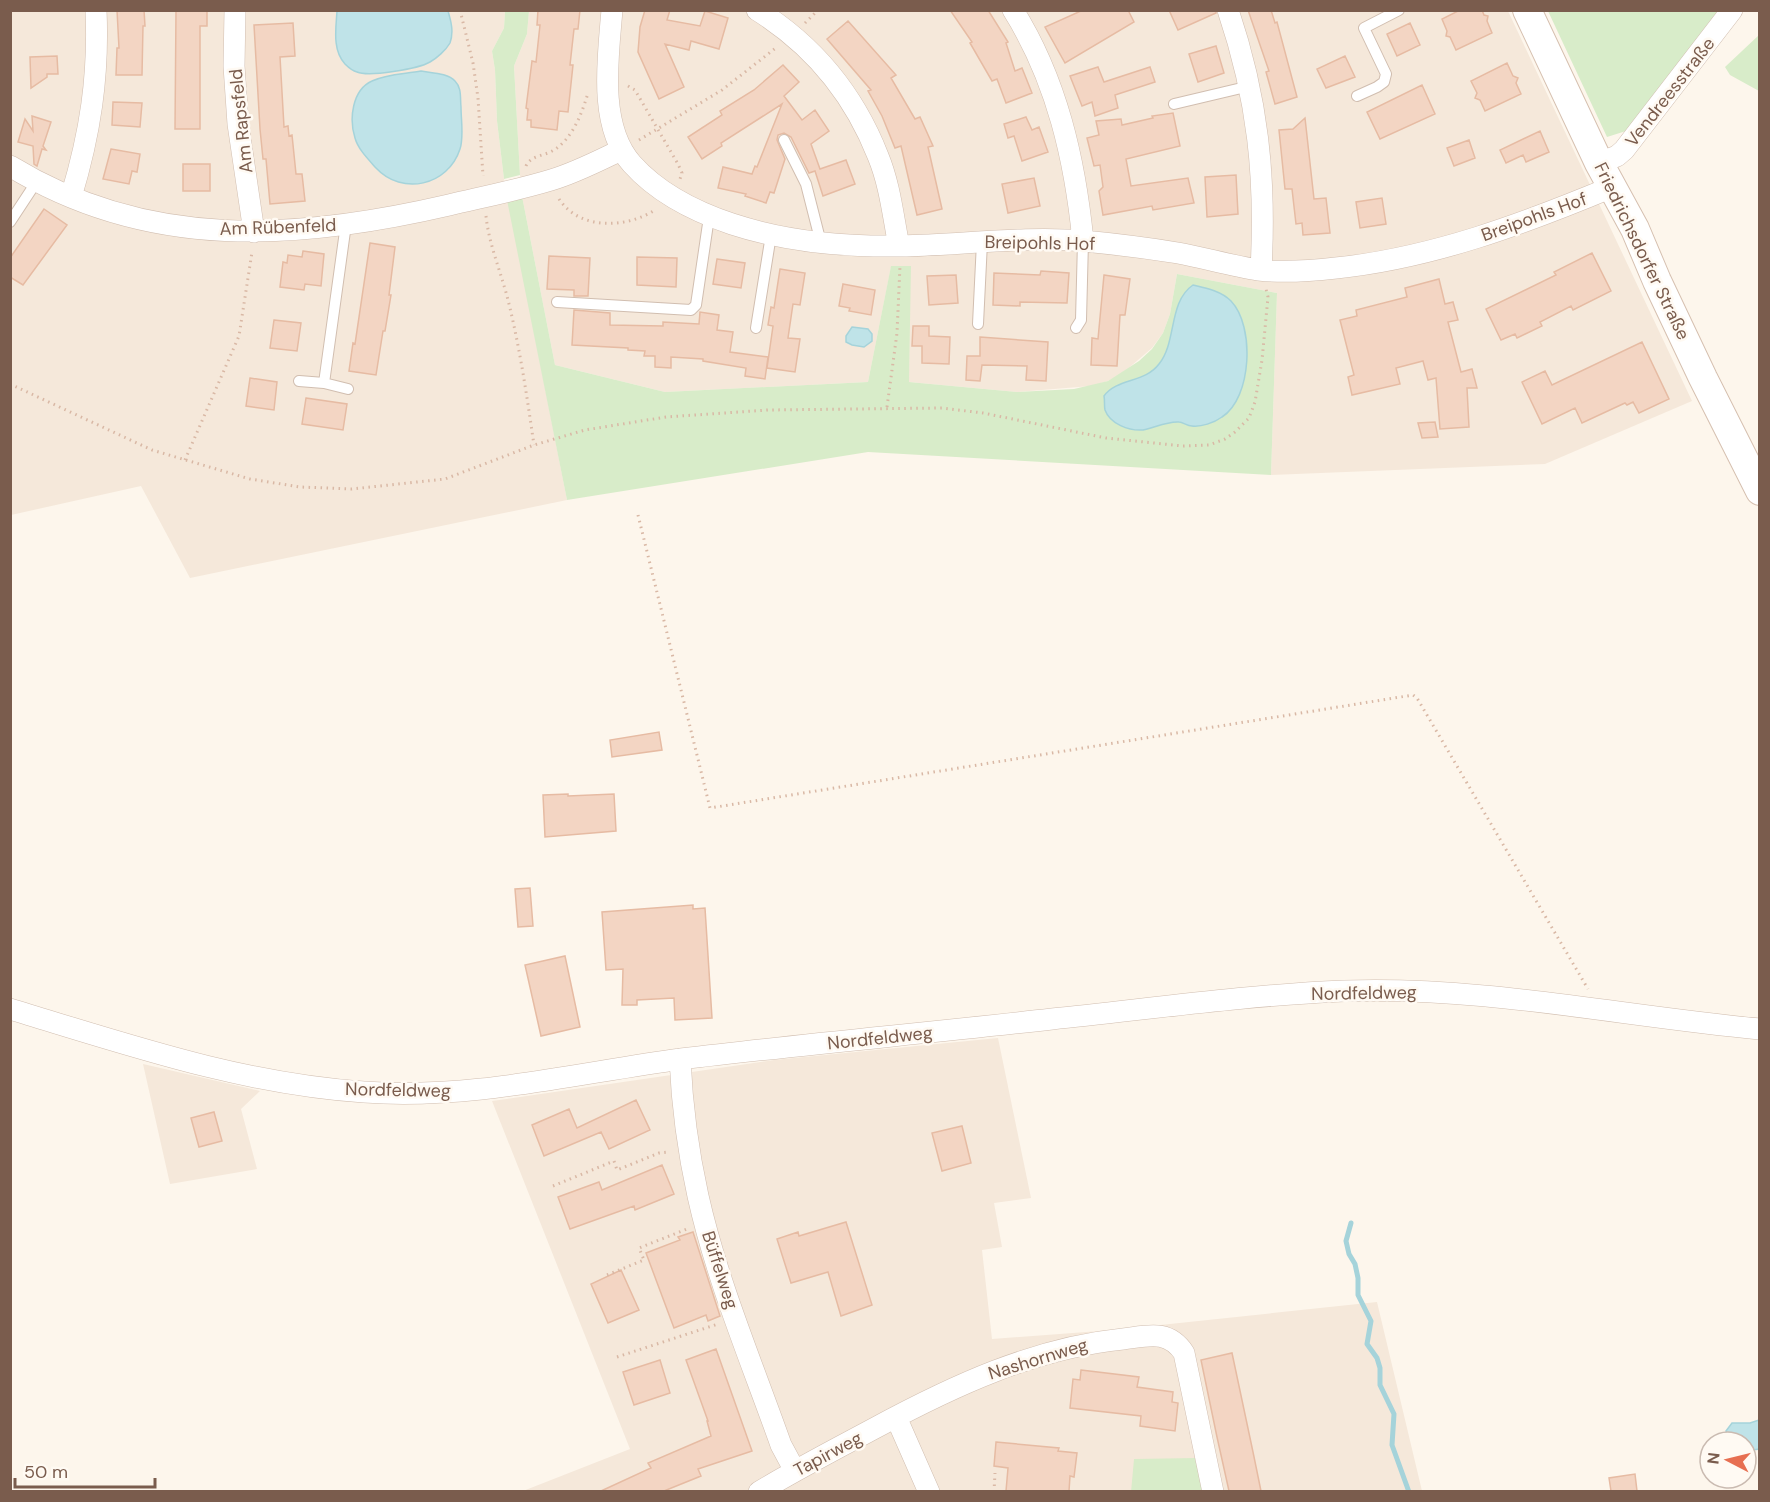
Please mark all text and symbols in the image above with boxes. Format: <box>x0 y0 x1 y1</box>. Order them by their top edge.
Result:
street label: Vendreesstraße <box>1620 32 1720 152</box>
street label: Am Rapsfeld <box>224 68 258 174</box>
street label: Friedrichsdorfer Straße <box>1589 158 1695 344</box>
street label: Breipohls Hof <box>1478 187 1590 247</box>
street label: Am Rübenfeld <box>219 213 337 241</box>
street label: Breipohls Hof <box>984 230 1096 256</box>
street label: Nordfeldweg <box>1311 980 1417 1006</box>
street label: Nordfeldweg <box>826 1021 934 1055</box>
street label: Nordfeldweg <box>345 1077 451 1103</box>
street label: Büffelweg <box>696 1228 744 1312</box>
street label: Nashornweg <box>985 1332 1091 1386</box>
street label: Tapirweg <box>790 1426 866 1482</box>
north arrow <box>1698 1430 1758 1490</box>
scale bar <box>15 1451 154 1489</box>
text: N <box>1702 1451 1725 1465</box>
text: 50 m <box>24 1460 68 1484</box>

